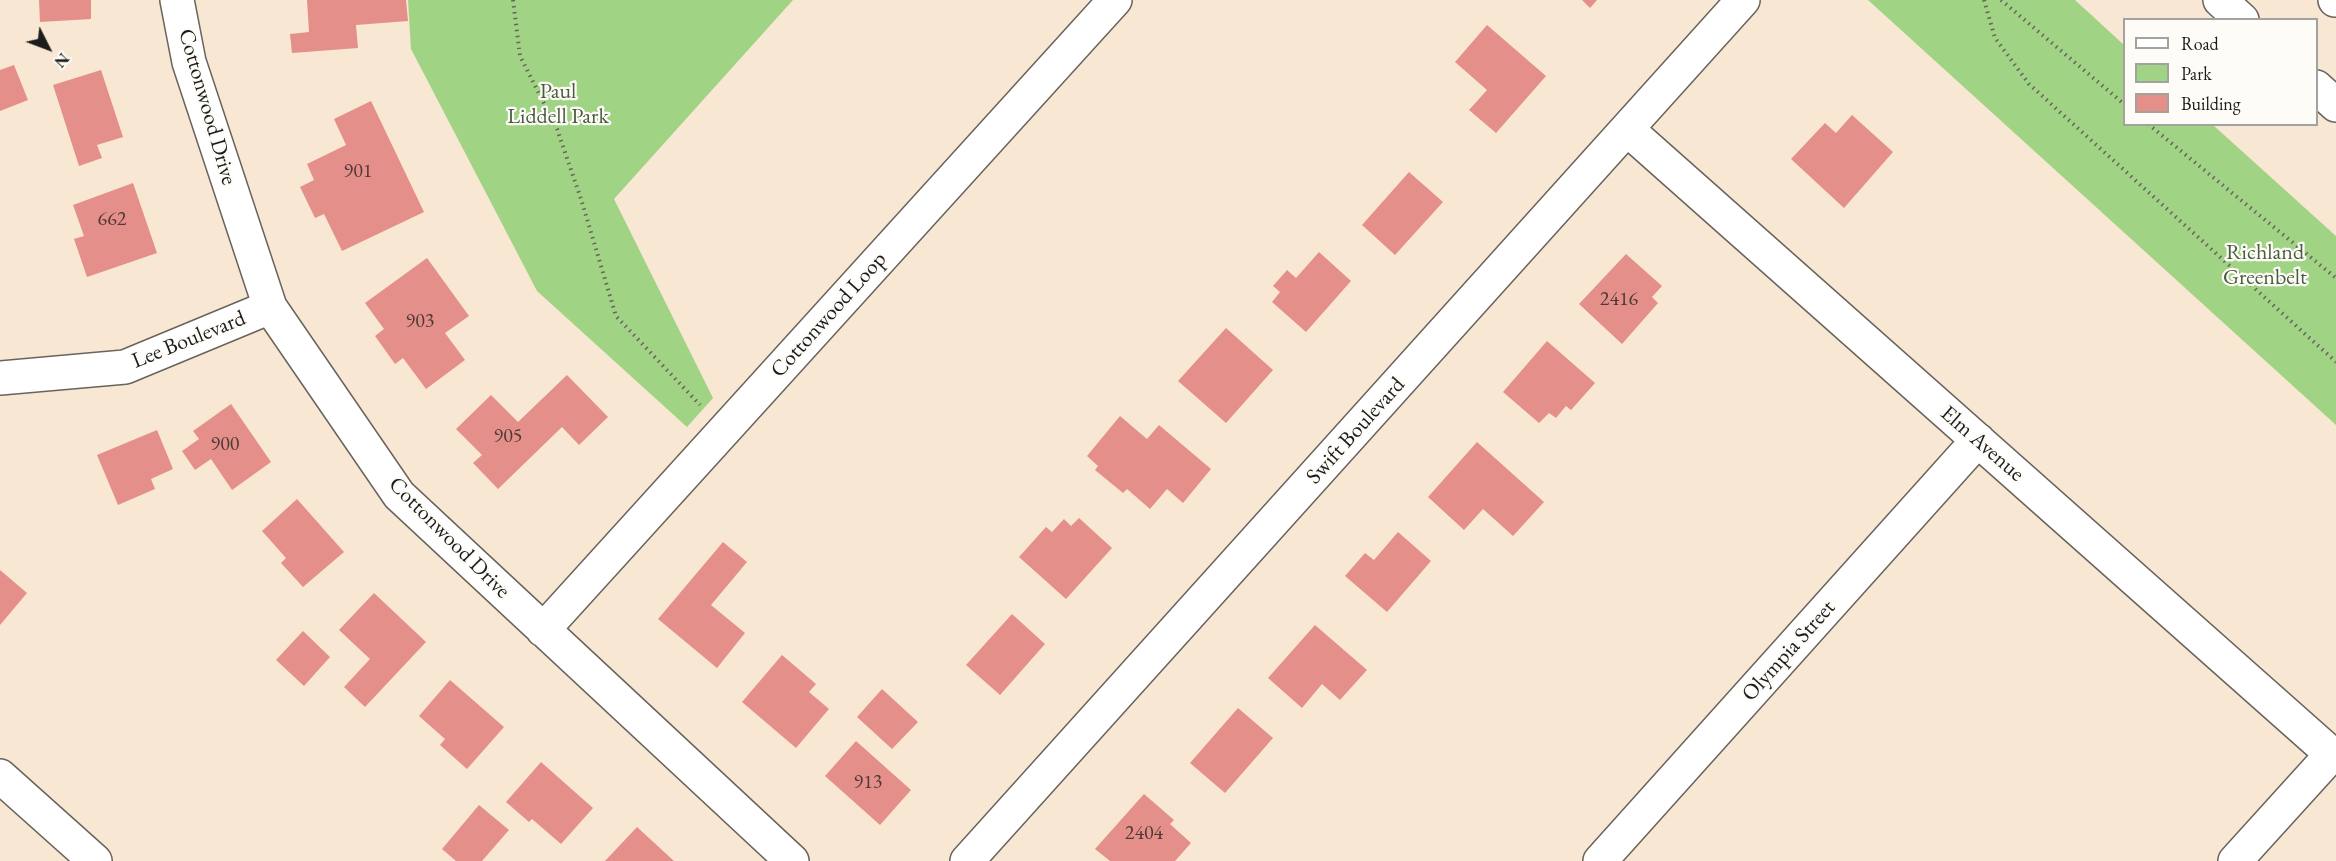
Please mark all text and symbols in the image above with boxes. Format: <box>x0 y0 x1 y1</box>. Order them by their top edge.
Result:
north arrow <box>18 18 78 78</box>
legend <box>2123 18 2318 126</box>
street label: Cottonwood Drive <box>172 26 242 188</box>
text: Road <box>2181 32 2219 55</box>
text: N <box>50 49 74 72</box>
text: Park <box>2181 62 2212 85</box>
park label: Paul Liddell Park <box>507 79 609 130</box>
text: Building <box>2181 92 2241 115</box>
house number: 901 <box>344 160 372 184</box>
house number: 662 <box>98 208 126 232</box>
park label: Richland Greenbelt <box>2223 240 2307 292</box>
street label: Cottonwood Loop <box>766 247 892 383</box>
house number: 2416 <box>1600 288 1638 312</box>
street label: Lee Boulevard <box>128 305 250 375</box>
house number: 903 <box>406 310 434 334</box>
street label: Swift Boulevard <box>1301 372 1411 490</box>
street label: Elm Avenue <box>1935 400 2029 488</box>
house number: 905 <box>494 425 522 449</box>
house number: 900 <box>211 433 239 457</box>
street label: Cottonwood Drive <box>383 472 515 604</box>
street label: Olympia Street <box>1737 595 1841 707</box>
house number: 913 <box>854 771 882 795</box>
house number: 2404 <box>1125 822 1163 846</box>

